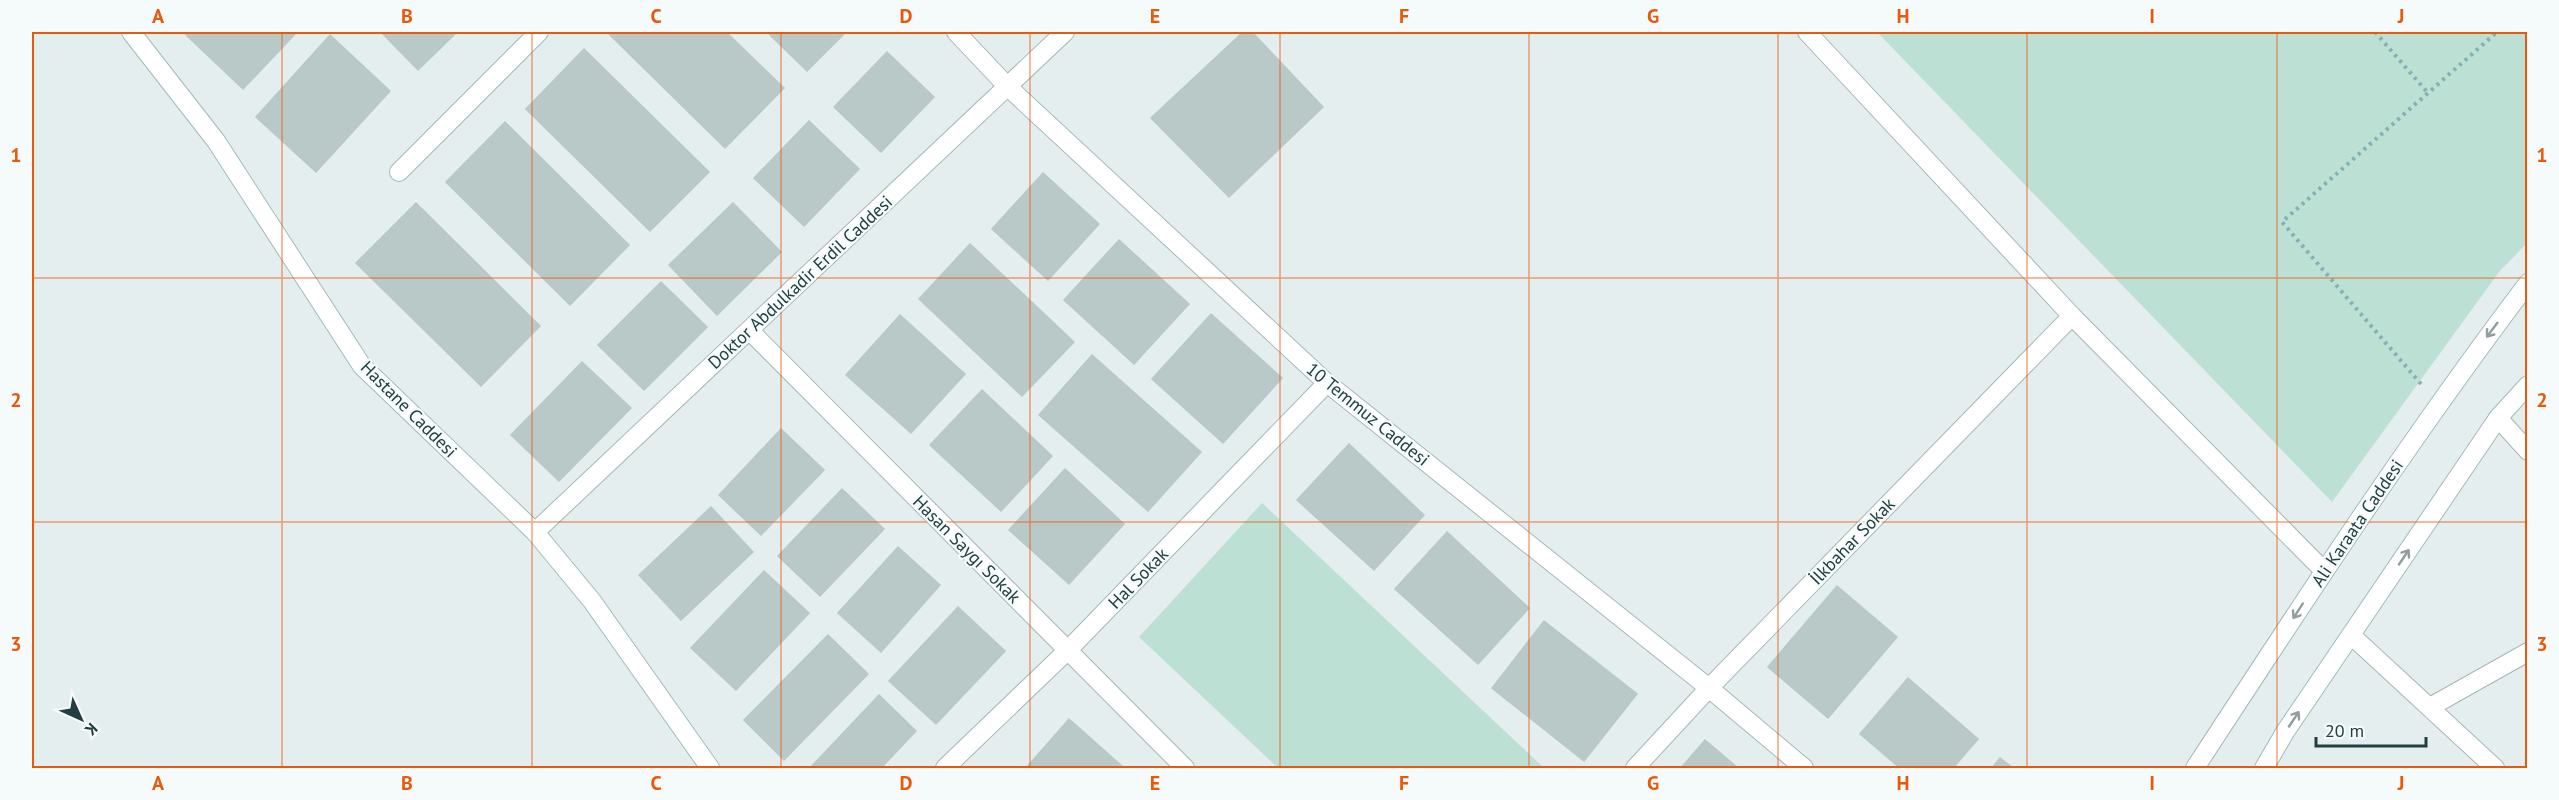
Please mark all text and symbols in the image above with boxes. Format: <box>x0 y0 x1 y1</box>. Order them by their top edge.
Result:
text: A <box>152 3 165 29</box>
text: B <box>401 3 413 29</box>
text: C <box>650 3 662 29</box>
text: D <box>900 3 913 29</box>
text: E <box>1150 3 1160 29</box>
text: F <box>1399 3 1409 29</box>
text: G <box>1647 3 1659 29</box>
text: H <box>1896 3 1910 29</box>
text: I <box>2149 3 2155 29</box>
text: J <box>2397 3 2404 29</box>
text: 1 <box>10 142 22 168</box>
text: 1 <box>2536 142 2548 168</box>
street label: Doktor Abdulkadir Erdil Caddesi <box>703 190 897 374</box>
one-way arrow <box>2486 322 2499 338</box>
street label: Hastane Caddesi <box>356 356 462 462</box>
street label: 10 Temmuz Caddesi <box>1302 357 1434 471</box>
text: 2 <box>10 387 22 413</box>
text: 2 <box>2536 387 2548 413</box>
street label: Ali Karaata Caddesi <box>2306 455 2408 591</box>
street label: Hasan Saygı Sokak <box>908 490 1026 608</box>
street label: İlkbahar Sokak <box>1805 492 1900 590</box>
street label: Hal Sokak <box>1103 542 1173 613</box>
one-way arrow <box>2398 550 2410 566</box>
one-way arrow <box>2291 602 2303 619</box>
text: 3 <box>10 631 22 657</box>
text: 3 <box>2536 631 2548 657</box>
north arrow <box>51 689 111 749</box>
one-way arrow <box>2288 710 2301 727</box>
scale bar <box>2316 710 2426 748</box>
text: K <box>81 719 102 740</box>
text: 20 m <box>2325 719 2364 742</box>
text: A <box>152 770 165 796</box>
text: B <box>401 770 413 796</box>
text: C <box>650 770 662 796</box>
text: D <box>900 770 913 796</box>
text: E <box>1150 770 1160 796</box>
text: F <box>1399 770 1409 796</box>
text: G <box>1647 770 1659 796</box>
text: H <box>1896 770 1910 796</box>
text: I <box>2149 770 2155 796</box>
text: J <box>2397 770 2404 796</box>

